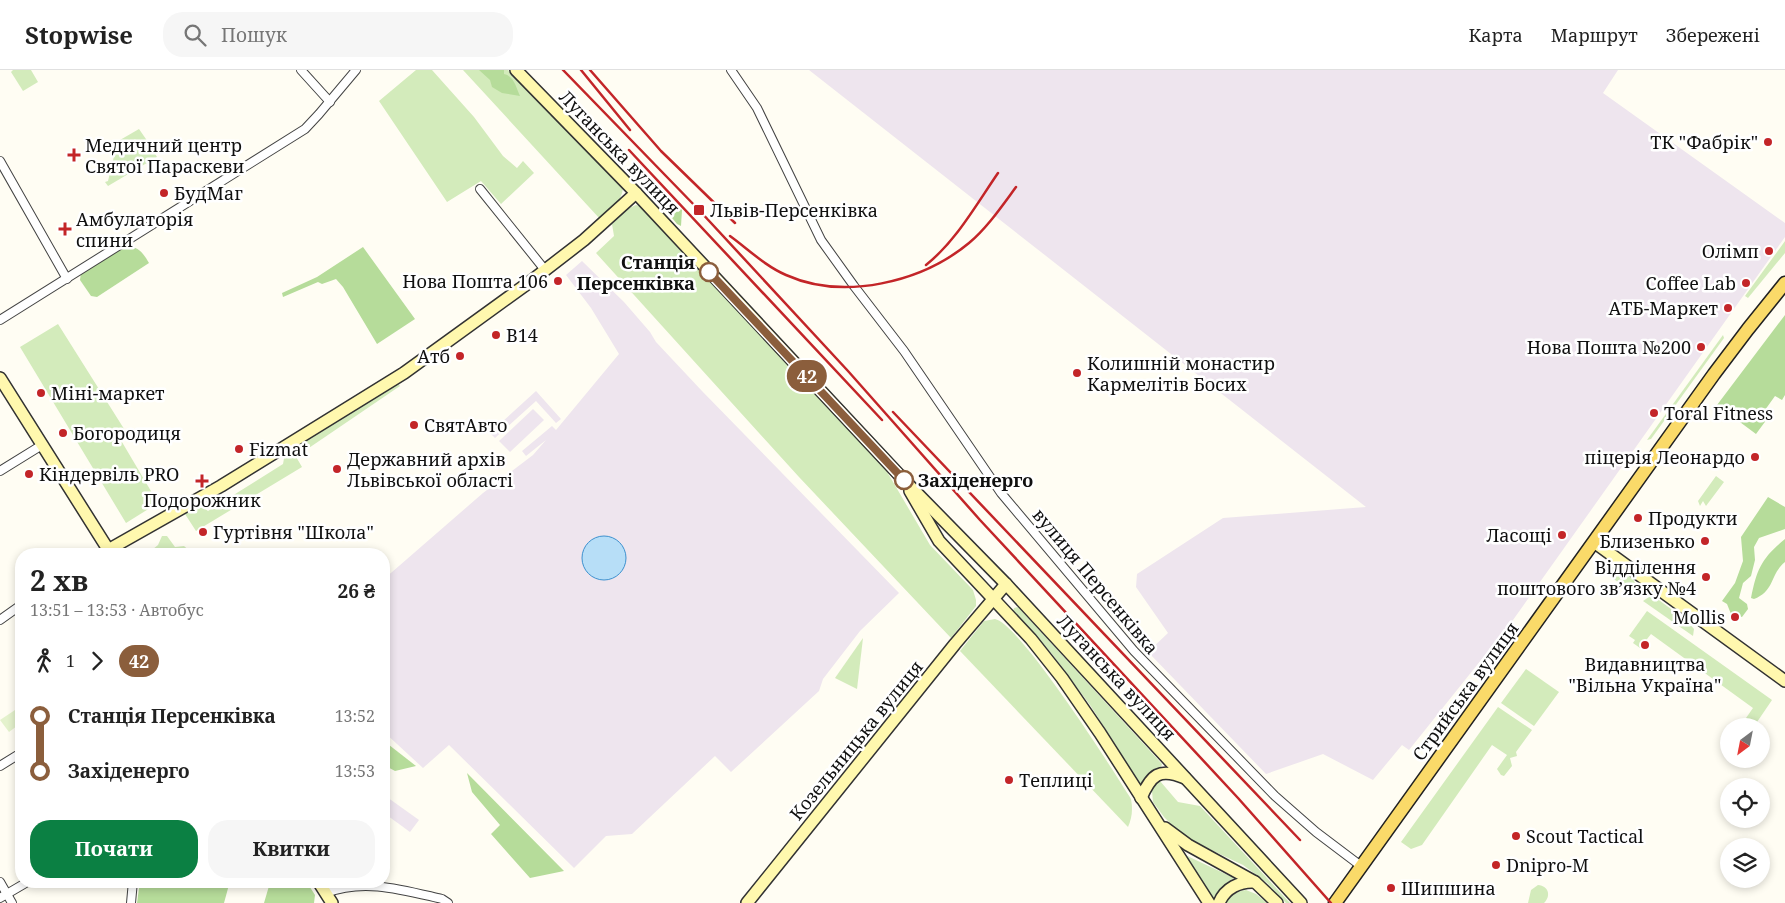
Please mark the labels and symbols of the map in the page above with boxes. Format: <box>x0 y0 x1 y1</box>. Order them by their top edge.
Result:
street label: Луганська вулиця <box>554 85 686 219</box>
place label: ТК "Фабрік" <box>1650 130 1758 154</box>
place label: Медичний центр Святої Параскеви <box>85 133 244 178</box>
marker: ТК "Фабрік" <box>1762 136 1774 148</box>
marker: Медичний центр Святої Параскеви <box>67 148 81 162</box>
place label: БудМаг <box>174 181 243 205</box>
marker: БудМаг <box>158 187 170 199</box>
place label: Львів-Персенківка <box>710 198 878 222</box>
marker: Львів-Персенківка <box>692 203 706 217</box>
place label: Амбулаторія спини <box>76 207 193 252</box>
marker: Амбулаторія спини <box>58 222 72 236</box>
place label: Олімп <box>1702 239 1759 263</box>
marker: Олімп <box>1763 245 1775 257</box>
place label: Станція Персенківка <box>577 250 695 295</box>
marker: Станція Персенківка <box>699 262 719 282</box>
place label: Нова Пошта 106 <box>402 269 548 293</box>
place label: Coffee Lab <box>1645 271 1736 295</box>
marker: Нова Пошта 106 <box>552 275 564 287</box>
marker: Coffee Lab <box>1740 277 1752 289</box>
place label: АТБ-Маркет <box>1608 296 1718 320</box>
marker: АТБ-Маркет <box>1722 302 1734 314</box>
place label: В14 <box>506 323 538 347</box>
marker: В14 <box>490 329 502 341</box>
place label: Нова Пошта №200 <box>1527 335 1691 359</box>
marker: Нова Пошта №200 <box>1695 341 1707 353</box>
place label: Атб <box>417 344 450 368</box>
marker: Атб <box>454 350 466 362</box>
place label: Колишній монастир Кармелітів Босих <box>1087 351 1275 396</box>
line badge: 42 <box>784 360 830 392</box>
marker: Колишній монастир Кармелітів Босих <box>1071 367 1083 379</box>
place label: Міні-маркет <box>51 381 165 405</box>
marker: Міні-маркет <box>35 387 47 399</box>
place label: Toral Fitness <box>1664 401 1773 425</box>
marker: Toral Fitness <box>1648 407 1660 419</box>
place label: СвятАвто <box>424 413 507 437</box>
marker: СвятАвто <box>408 419 420 431</box>
place label: Богородиця <box>73 421 181 445</box>
marker: Богородиця <box>57 427 69 439</box>
place label: Fizmat <box>249 437 308 461</box>
marker: Fizmat <box>233 443 245 455</box>
place label: піцерія Леонардо <box>1584 445 1745 469</box>
place label: Державний архів Львівської області <box>347 447 513 492</box>
marker: піцерія Леонардо <box>1749 451 1761 463</box>
place label: Кіндервіль PRO <box>39 462 179 486</box>
marker: Державний архів Львівської області <box>331 463 343 475</box>
marker: Кіндервіль PRO <box>23 468 35 480</box>
place label: Західенерго <box>918 468 1033 492</box>
marker: Західенерго <box>894 470 914 490</box>
marker: Подорожник <box>196 475 208 487</box>
place label: Подорожник <box>143 488 261 512</box>
street label: вулиця Персенківка <box>1028 503 1164 659</box>
place label: Продукти <box>1648 506 1738 530</box>
marker: Продукти <box>1632 512 1644 524</box>
place label: Гуртівня "Школа" <box>213 520 374 544</box>
place label: Ласощі <box>1486 523 1552 547</box>
marker: Гуртівня "Школа" <box>197 526 209 538</box>
marker: Ласощі <box>1556 529 1568 541</box>
place label: Близенько <box>1600 529 1695 553</box>
marker: Близенько <box>1699 535 1711 547</box>
place label: Відділення поштового зв’язку №4 <box>1497 555 1696 600</box>
marker: Відділення поштового зв’язку №4 <box>1700 571 1712 583</box>
place label: Mollis <box>1673 605 1725 629</box>
street label: Луганська вулиця <box>1052 609 1182 745</box>
marker: Mollis <box>1729 611 1741 623</box>
street label: Стрийська вулиця <box>1407 617 1523 765</box>
marker: Видавництва "Вільна Україна" <box>1639 639 1651 651</box>
place label: Видавництва "Вільна Україна" <box>1569 652 1721 697</box>
street label: Козельницька вулиця <box>784 655 928 825</box>
north arrow <box>1720 718 1770 768</box>
place label: Теплиці <box>1019 768 1093 792</box>
marker: Теплиці <box>1003 774 1015 786</box>
place label: Scout Tactical <box>1526 824 1644 848</box>
marker: Scout Tactical <box>1510 830 1522 842</box>
place label: Dnipro-M <box>1506 853 1589 877</box>
marker: Dnipro-M <box>1490 859 1502 871</box>
place label: Шипшина <box>1401 876 1496 900</box>
marker: Шипшина <box>1385 882 1397 894</box>

